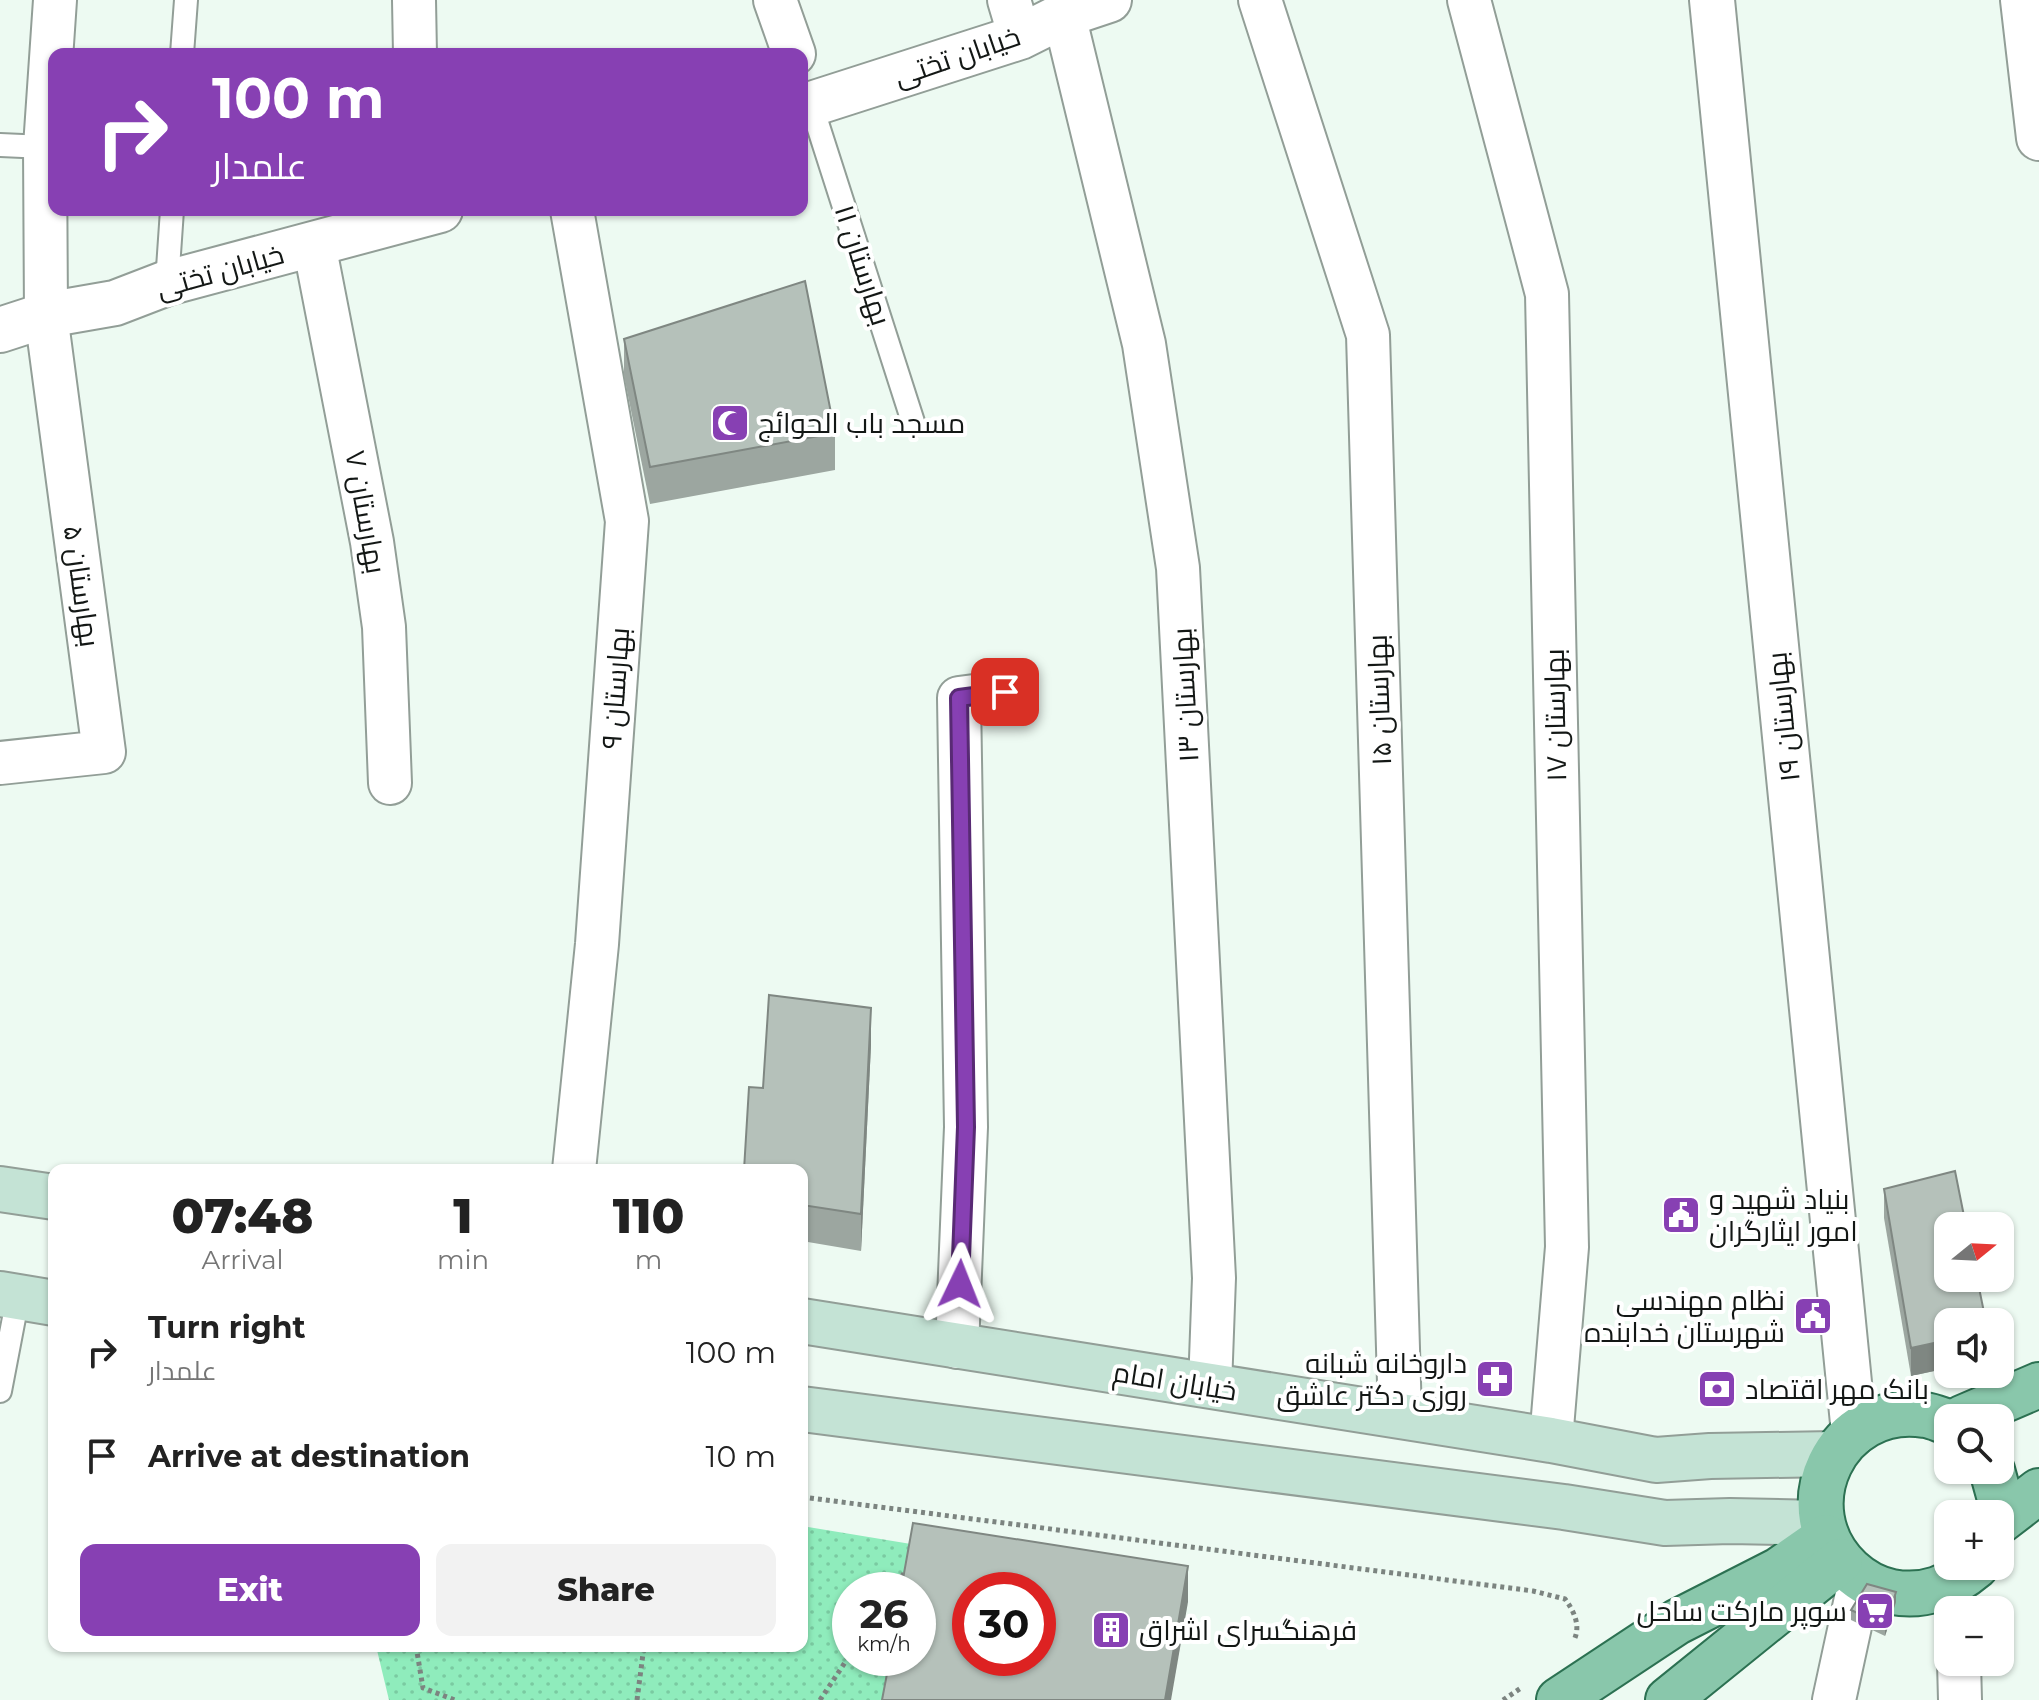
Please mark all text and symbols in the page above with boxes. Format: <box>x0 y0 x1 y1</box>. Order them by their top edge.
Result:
street label: خیابان تختی <box>889 19 1025 93</box>
text: 100 m <box>212 64 385 132</box>
icon: right <box>80 80 184 184</box>
text: علمدار <box>212 144 307 188</box>
street label: بهارستان ۱۱ <box>828 201 898 329</box>
street label: خیابان تختی <box>152 237 288 305</box>
mosque icon: مسجد باب الحوائج <box>709 402 751 444</box>
place label: مسجد باب الحوائج <box>758 406 965 442</box>
street label: بهارستان ۷ <box>338 448 394 576</box>
street label: بهارستان ۵ <box>57 523 107 649</box>
street label: بهارستان ۹ <box>594 626 636 750</box>
street label: بهارستان ۱۳ <box>1164 627 1206 763</box>
street label: بهارستان ۱۵ <box>1360 634 1398 766</box>
street label: بهارستان ۱۷ <box>1537 648 1573 782</box>
street label: بهارستان ۱۹ <box>1759 650 1807 784</box>
pin <box>971 658 1039 726</box>
icon: arrive <box>983 670 1027 714</box>
place label: بنیاد شهید و امور ایثارگران <box>1709 1182 1858 1248</box>
text: 07:48 <box>172 1187 313 1245</box>
text: 1 <box>453 1187 473 1245</box>
text: 110 <box>613 1187 684 1245</box>
public building icon: بنیاد شهید و امور ایثارگران <box>1660 1194 1702 1236</box>
north arrow <box>1934 1212 2014 1292</box>
map controls <box>1934 1212 2014 1676</box>
position arrow <box>918 1242 1002 1326</box>
text: Arrival <box>202 1244 284 1276</box>
text: min <box>437 1244 489 1276</box>
text: m <box>635 1244 662 1276</box>
place label: نظام مهندسی شهرستان خدابنده <box>1584 1283 1785 1349</box>
public building icon: نظام مهندسی شهرستان خدابنده <box>1792 1295 1834 1337</box>
button: sound <box>1934 1308 2014 1388</box>
text: Turn right <box>148 1309 305 1346</box>
icon: right <box>80 1330 124 1374</box>
text: 100 m <box>686 1334 776 1371</box>
place label: داروخانه شبانه روزی دکتر عاشق <box>1277 1346 1467 1412</box>
street label: خیابان امام <box>1110 1354 1239 1411</box>
text: علمدار <box>148 1355 217 1387</box>
pharmacy icon: داروخانه شبانه روزی دکتر عاشق <box>1474 1358 1516 1400</box>
bank icon: بانک مهر اقتصاد <box>1696 1368 1738 1410</box>
place label: بانک مهر اقتصاد <box>1745 1372 1929 1406</box>
button: search <box>1934 1404 2014 1484</box>
icon: arrive <box>80 1434 124 1478</box>
text: Arrive at destination <box>148 1438 470 1475</box>
text: 10 m <box>706 1438 776 1475</box>
button: + <box>1934 1500 2014 1580</box>
button: Exit <box>80 1544 420 1636</box>
button: Share <box>436 1544 776 1636</box>
speed limit sign: 30 <box>952 1572 1056 1676</box>
text: 26 <box>859 1589 909 1638</box>
supermarket icon: سوپر مارکت ساحل <box>1854 1590 1896 1632</box>
place label: سوپر مارکت ساحل <box>1637 1594 1847 1630</box>
button: − <box>1934 1596 2014 1676</box>
building icon: فرهنگسرای اشراق <box>1090 1609 1132 1651</box>
place label: فرهنگسرای اشراق <box>1139 1613 1357 1647</box>
text: km/h <box>857 1632 911 1656</box>

